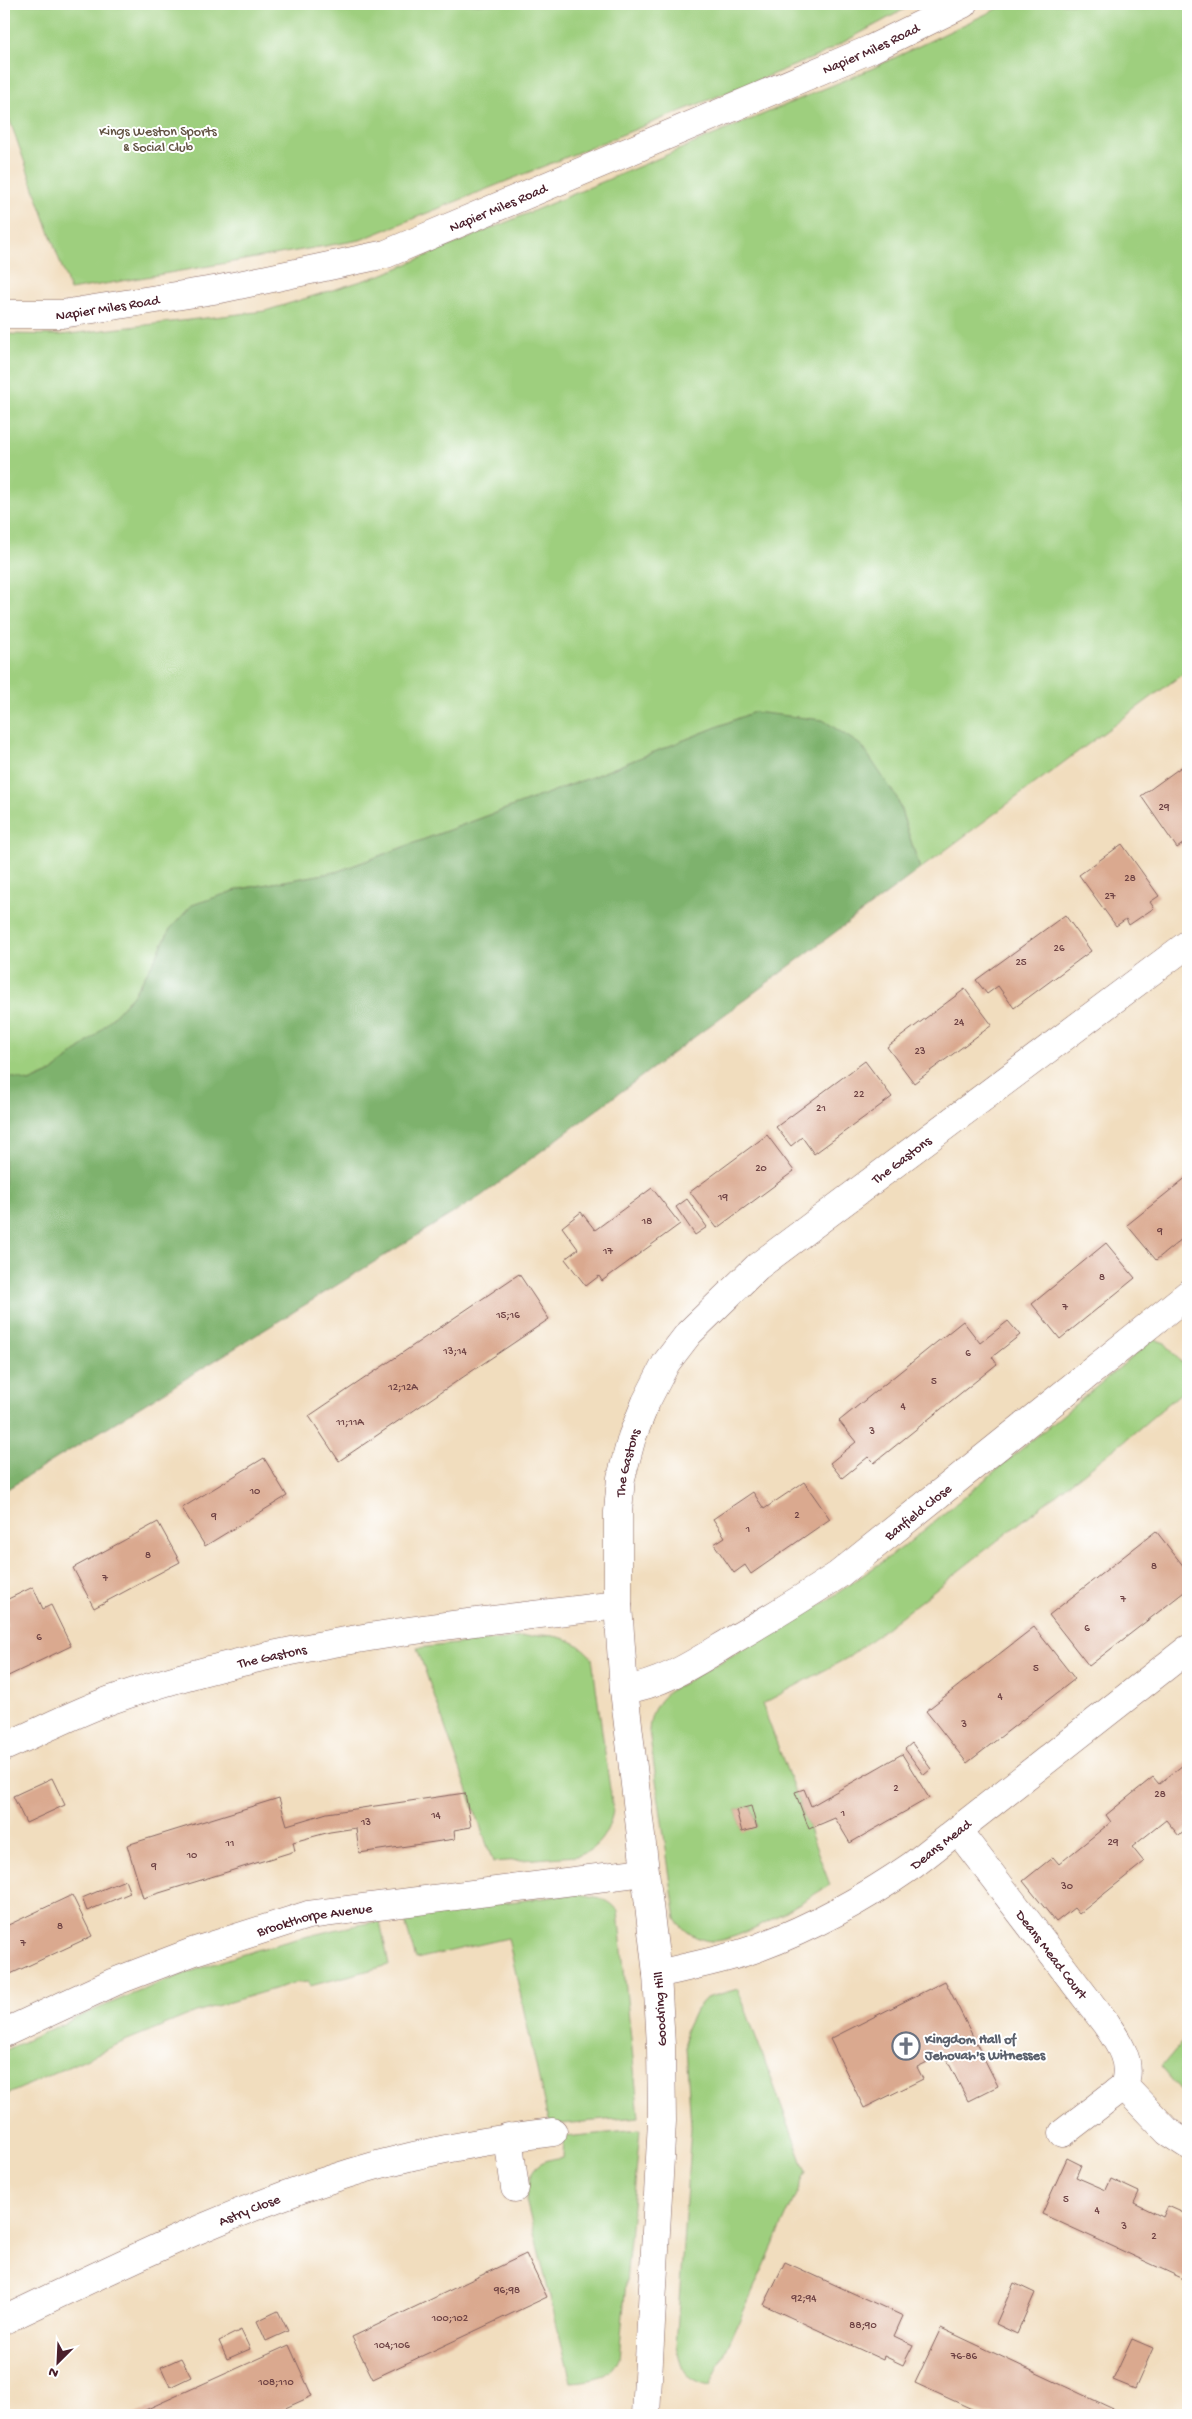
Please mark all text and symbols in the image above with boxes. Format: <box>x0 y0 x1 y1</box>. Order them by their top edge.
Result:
street label: Napier Miles Road <box>820 20 924 80</box>
park label: Kings Weston Sports & Social Club <box>99 124 218 157</box>
street label: Napier Miles Road <box>447 180 552 237</box>
street label: Napier Miles Road <box>56 292 163 325</box>
house number: 29 <box>1159 802 1170 814</box>
house number: 28 <box>1124 873 1136 885</box>
house number: 27 <box>1104 891 1116 903</box>
house number: 26 <box>1054 943 1065 955</box>
house number: 25 <box>1015 957 1027 969</box>
house number: 24 <box>954 1017 965 1029</box>
house number: 23 <box>914 1046 926 1058</box>
house number: 22 <box>854 1089 865 1101</box>
house number: 21 <box>816 1103 826 1115</box>
street label: The Gastons <box>868 1133 936 1190</box>
house number: 20 <box>755 1163 767 1175</box>
house number: 19 <box>717 1192 728 1204</box>
house number: 18 <box>641 1216 652 1228</box>
house number: 9 <box>1156 1226 1163 1238</box>
house number: 17 <box>602 1246 613 1258</box>
house number: 8 <box>1099 1272 1105 1284</box>
house number: 7 <box>1061 1302 1068 1314</box>
house number: 15;16 <box>495 1310 520 1322</box>
house number: 13;14 <box>442 1346 467 1358</box>
house number: 6 <box>965 1348 971 1360</box>
house number: 5 <box>931 1376 937 1388</box>
house number: 12;12A <box>387 1382 418 1394</box>
house number: 4 <box>900 1401 906 1413</box>
house number: 11;11A <box>335 1417 364 1429</box>
street label: The Gastons <box>613 1426 646 1499</box>
house number: 3 <box>868 1426 875 1438</box>
street label: Banfield Close <box>881 1481 956 1546</box>
house number: 10 <box>249 1486 260 1498</box>
house number: 2 <box>794 1510 800 1522</box>
house number: 9 <box>210 1511 217 1523</box>
house number: 1 <box>745 1524 750 1536</box>
house number: 8 <box>145 1550 151 1562</box>
house number: 8 <box>1151 1561 1157 1573</box>
house number: 7 <box>101 1573 108 1585</box>
house number: 7 <box>1119 1594 1126 1606</box>
house number: 6 <box>1084 1623 1090 1635</box>
house number: 6 <box>36 1632 42 1644</box>
street label: The Gastons <box>235 1642 309 1674</box>
house number: 5 <box>1033 1663 1039 1675</box>
house number: 4 <box>997 1691 1003 1703</box>
house number: 3 <box>960 1719 967 1731</box>
house number: 2 <box>893 1783 899 1795</box>
house number: 28 <box>1154 1789 1166 1801</box>
house number: 1 <box>840 1808 845 1820</box>
house number: 14 <box>430 1810 442 1822</box>
street label: Deans Mead <box>907 1816 977 1875</box>
house number: 13 <box>360 1817 371 1829</box>
house number: 29 <box>1108 1837 1119 1849</box>
house number: 11 <box>225 1838 234 1850</box>
house number: 10 <box>186 1850 197 1862</box>
house number: 9 <box>150 1861 157 1873</box>
house number: 30 <box>1060 1881 1073 1893</box>
street label: Brookthorpe Avenue <box>254 1901 374 1942</box>
street label: Deans Mead Court <box>1010 1907 1091 2004</box>
house number: 8 <box>57 1921 63 1933</box>
house number: 7 <box>19 1938 26 1950</box>
street label: Goodring Hill <box>651 1971 672 2047</box>
church icon: Kingdom Hall of Jehovah's Witnesses <box>891 2031 921 2061</box>
place label: Kingdom Hall of Jehovah's Witnesses <box>924 2032 1046 2065</box>
street label: Astry Close <box>217 2191 284 2231</box>
house number: 5 <box>1063 2194 1069 2206</box>
house number: 4 <box>1094 2205 1100 2217</box>
house number: 3 <box>1120 2221 1127 2233</box>
house number: 2 <box>1151 2231 1157 2243</box>
house number: 96;98 <box>493 2285 520 2297</box>
house number: 92;94 <box>790 2293 817 2305</box>
house number: 100;102 <box>431 2313 469 2325</box>
house number: 88;90 <box>849 2320 877 2332</box>
north arrow <box>32 2336 82 2386</box>
house number: 104;106 <box>373 2340 410 2352</box>
house number: 76-86 <box>950 2351 978 2363</box>
text: N <box>46 2362 61 2381</box>
house number: 108;110 <box>257 2377 294 2389</box>

